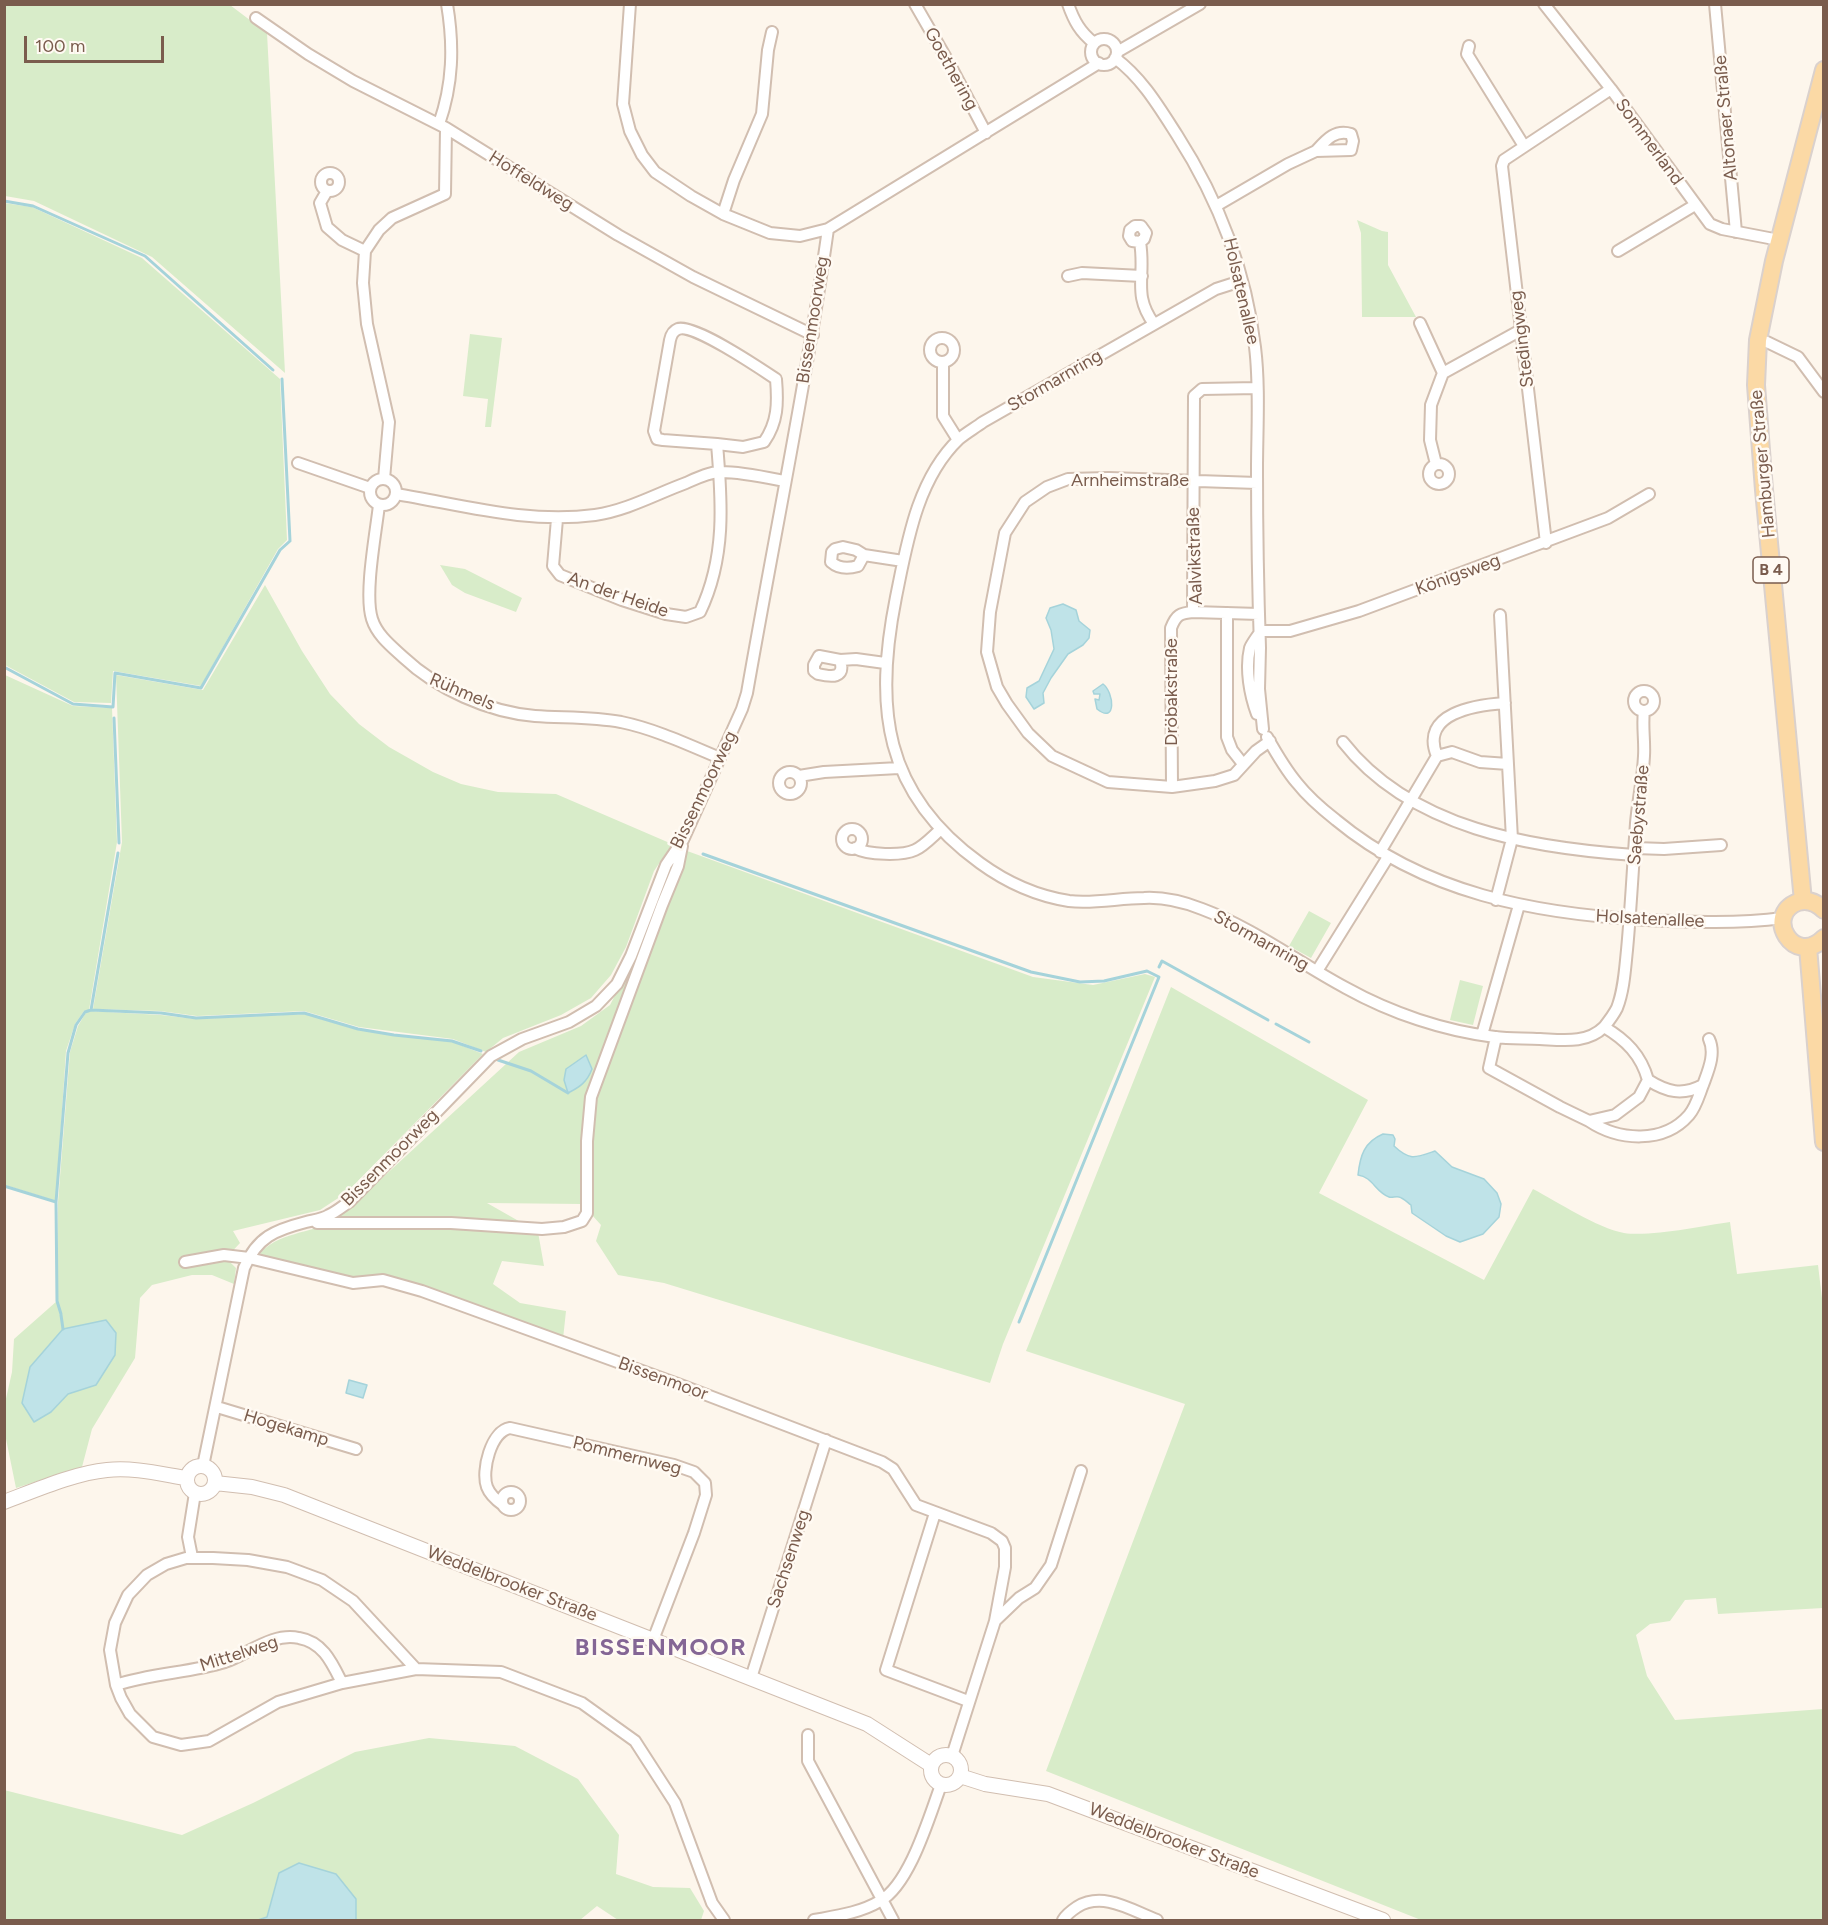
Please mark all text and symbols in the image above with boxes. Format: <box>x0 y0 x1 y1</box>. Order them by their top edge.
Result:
scale bar <box>27 24 166 62</box>
street label: Goethering <box>919 24 983 114</box>
text: 100 m <box>35 35 85 57</box>
street label: Altonaer Straße <box>1710 54 1742 182</box>
street label: Sommerland <box>1610 94 1688 190</box>
street label: Hoffeldweg <box>485 146 577 216</box>
street label: Holsatenallee <box>1218 236 1264 346</box>
street label: Bissenmoorweg <box>792 255 834 385</box>
street label: Stedingweg <box>1505 289 1539 389</box>
street label: Stormarnring <box>1004 345 1106 417</box>
street label: Hamburger Straße <box>1746 389 1780 539</box>
street label: Arnheimstraße <box>1071 470 1189 492</box>
street label: Aalvikstraße <box>1182 507 1208 605</box>
street label: Königsweg <box>1413 550 1503 600</box>
road number: B 4 <box>1753 557 1789 583</box>
street label: An der Heide <box>565 568 671 622</box>
street label: Dröbakstraße <box>1161 638 1183 746</box>
street label: Rühmels <box>426 669 498 715</box>
street label: Bissenmoorweg <box>666 728 742 852</box>
street label: Saebystraße <box>1624 764 1654 866</box>
street label: Holsatenallee <box>1595 905 1705 933</box>
street label: Stormarnring <box>1209 906 1313 976</box>
street label: Bissenmoorweg <box>337 1105 443 1211</box>
street label: Bissenmoor <box>615 1353 711 1405</box>
street label: Hogekamp <box>241 1405 331 1451</box>
street label: Pommernweg <box>570 1432 684 1480</box>
street label: Sachsenweg <box>763 1507 815 1611</box>
street label: Weddelbrooker Straße <box>424 1542 600 1626</box>
street label: Mittelweg <box>197 1631 281 1677</box>
district label: BISSENMOOR <box>575 1634 747 1662</box>
street label: Weddelbrooker Straße <box>1086 1799 1262 1883</box>

